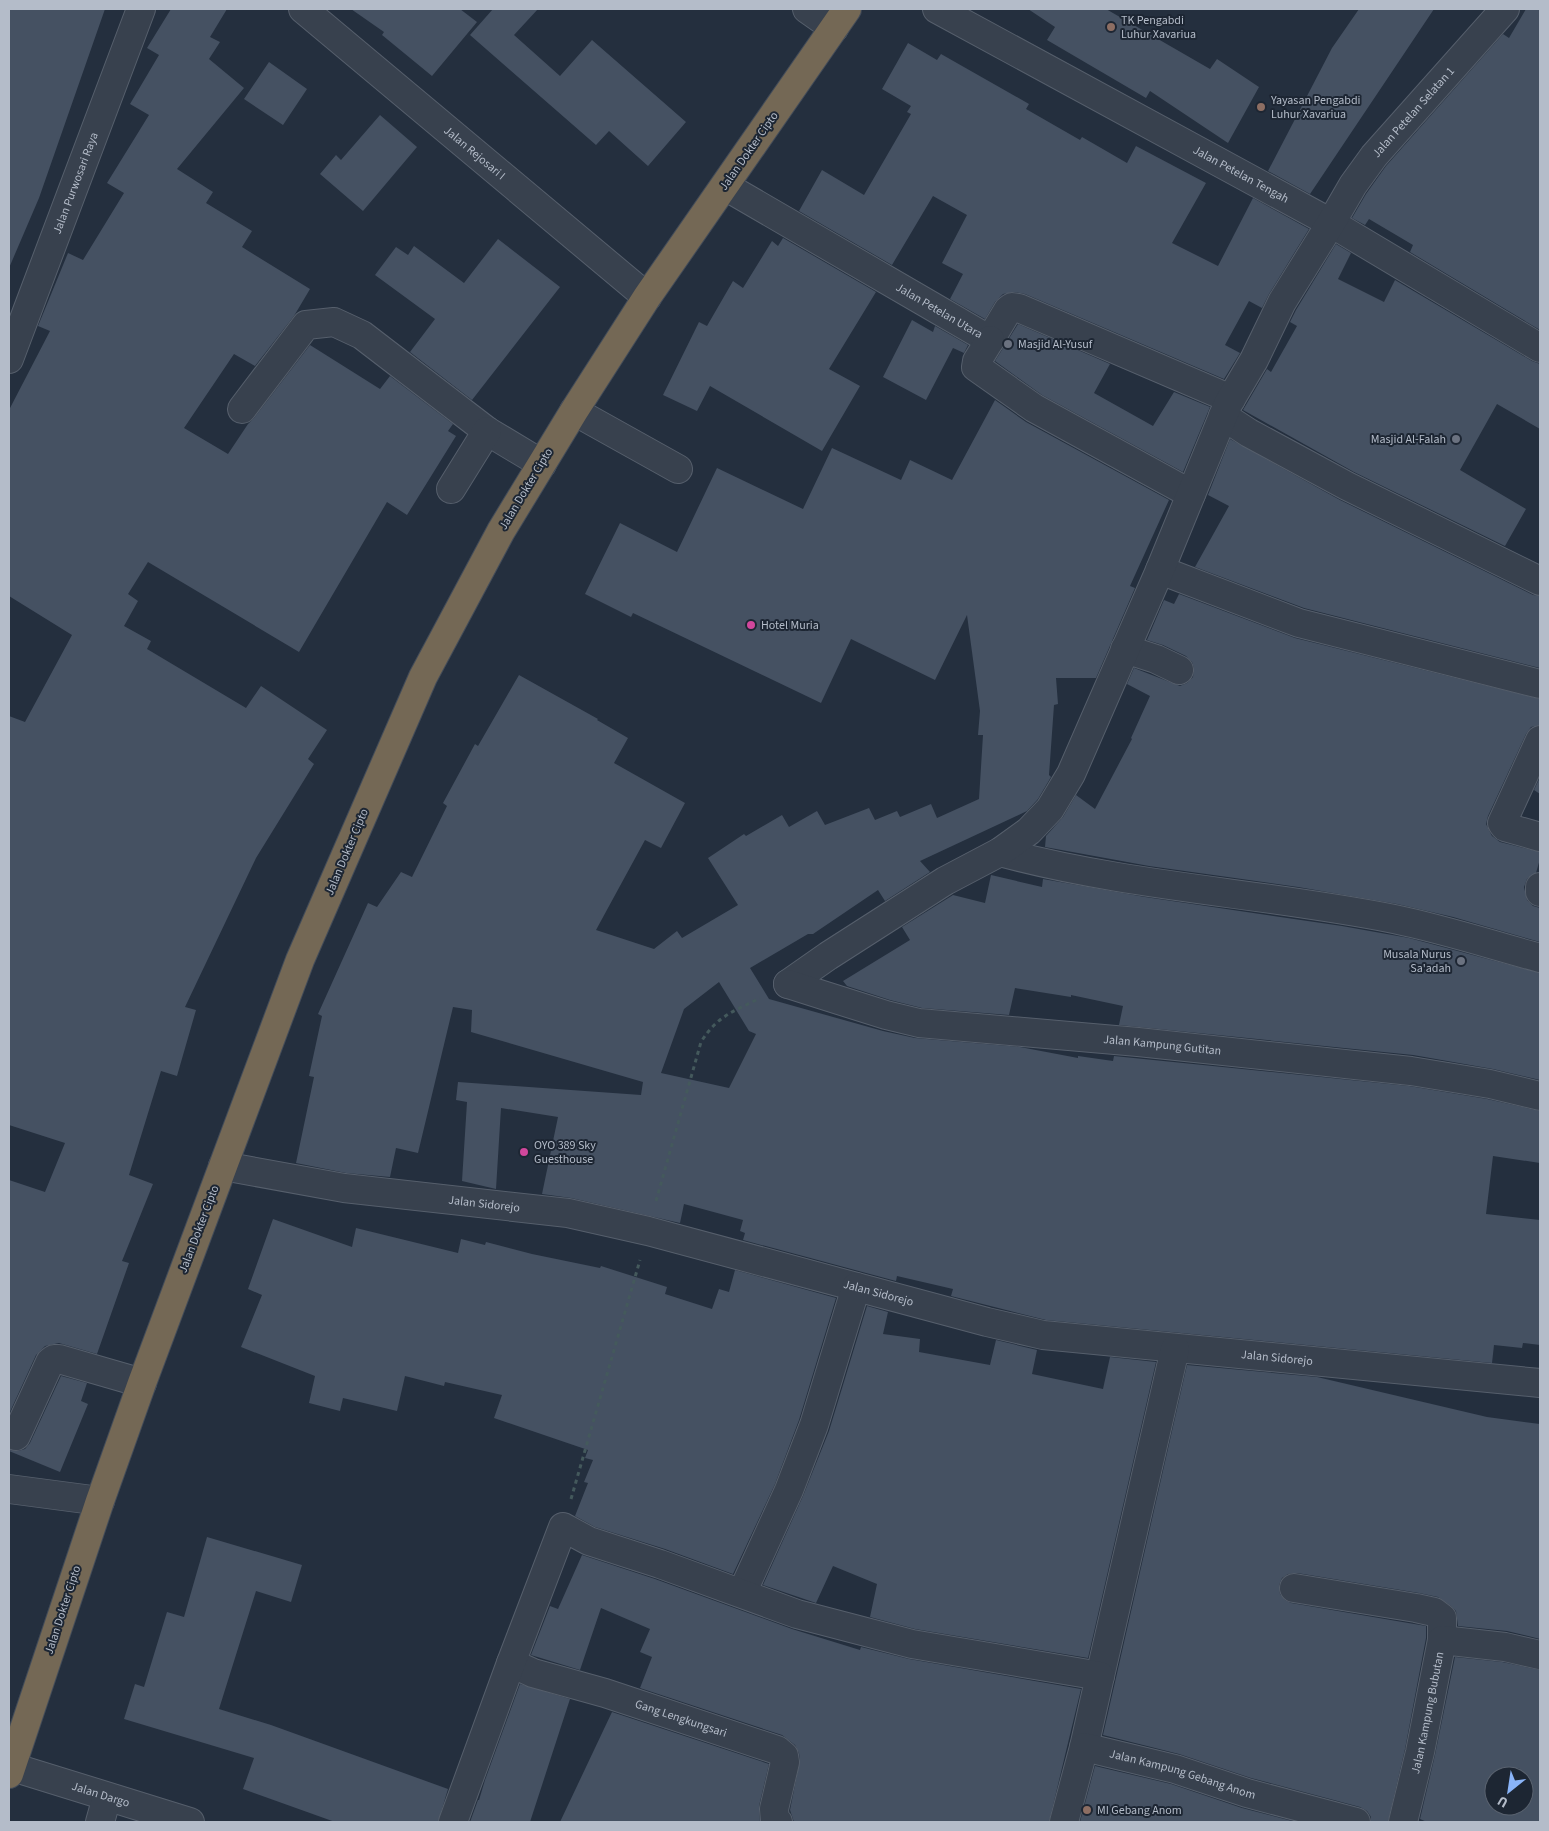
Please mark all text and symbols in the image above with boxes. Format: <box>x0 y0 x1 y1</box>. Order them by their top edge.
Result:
place label: TK Pengabdi Luhur Xavariua <box>1121 12 1196 43</box>
marker: TK Pengabdi Luhur Xavariua <box>1105 21 1117 33</box>
street label: Jalan Petelan Selatan 1 <box>1368 63 1458 161</box>
place label: Yayasan Pengabdi Luhur Xavariua <box>1270 92 1361 123</box>
marker: Yayasan Pengabdi Luhur Xavariua <box>1255 101 1267 113</box>
street label: Jalan Dokter Cipto <box>716 108 782 194</box>
street label: Jalan Rejosari I <box>440 122 509 184</box>
street label: Jalan Purwosari Raya <box>48 130 102 236</box>
street label: Jalan Petelan Tengah <box>1190 141 1292 207</box>
street label: Jalan Petelan Utara <box>893 279 986 343</box>
place label: Masjid Al-Yusuf <box>1018 336 1093 353</box>
marker: Masjid Al-Yusuf <box>1002 338 1014 350</box>
place label: Masjid Al-Falah <box>1371 431 1446 448</box>
marker: Masjid Al-Falah <box>1450 433 1462 445</box>
street label: Jalan Dokter Cipto <box>495 445 557 533</box>
place label: Hotel Muria <box>761 617 819 634</box>
marker: Hotel Muria <box>745 619 757 631</box>
street label: Jalan Dokter Cipto <box>321 806 373 898</box>
place label: Musala Nurus Sa'adah <box>1383 946 1451 977</box>
marker: Musala Nurus Sa'adah <box>1455 955 1467 967</box>
street label: Jalan Kampung Gutitan <box>1103 1031 1222 1059</box>
place label: OYO 389 Sky Guesthouse <box>534 1137 596 1168</box>
marker: OYO 389 Sky Guesthouse <box>518 1146 530 1158</box>
street label: Jalan Dokter Cipto <box>174 1183 224 1275</box>
street label: Jalan Sidorejo <box>447 1191 521 1216</box>
street label: Jalan Sidorejo <box>842 1275 915 1310</box>
street label: Jalan Sidorejo <box>1240 1346 1314 1370</box>
street label: Jalan Dokter Cipto <box>41 1563 85 1657</box>
street label: Jalan Kampung Bubutan <box>1406 1650 1448 1776</box>
street label: Gang Lengkungsari <box>633 1695 729 1741</box>
street label: Jalan Kampung Gebang Anom <box>1108 1745 1258 1803</box>
north arrow <box>1484 1766 1534 1816</box>
street label: Jalan Dargo <box>70 1777 132 1811</box>
text: U <box>1494 1790 1512 1812</box>
place label: MI Gebang Anom <box>1097 1802 1182 1819</box>
marker: MI Gebang Anom <box>1081 1804 1093 1816</box>

